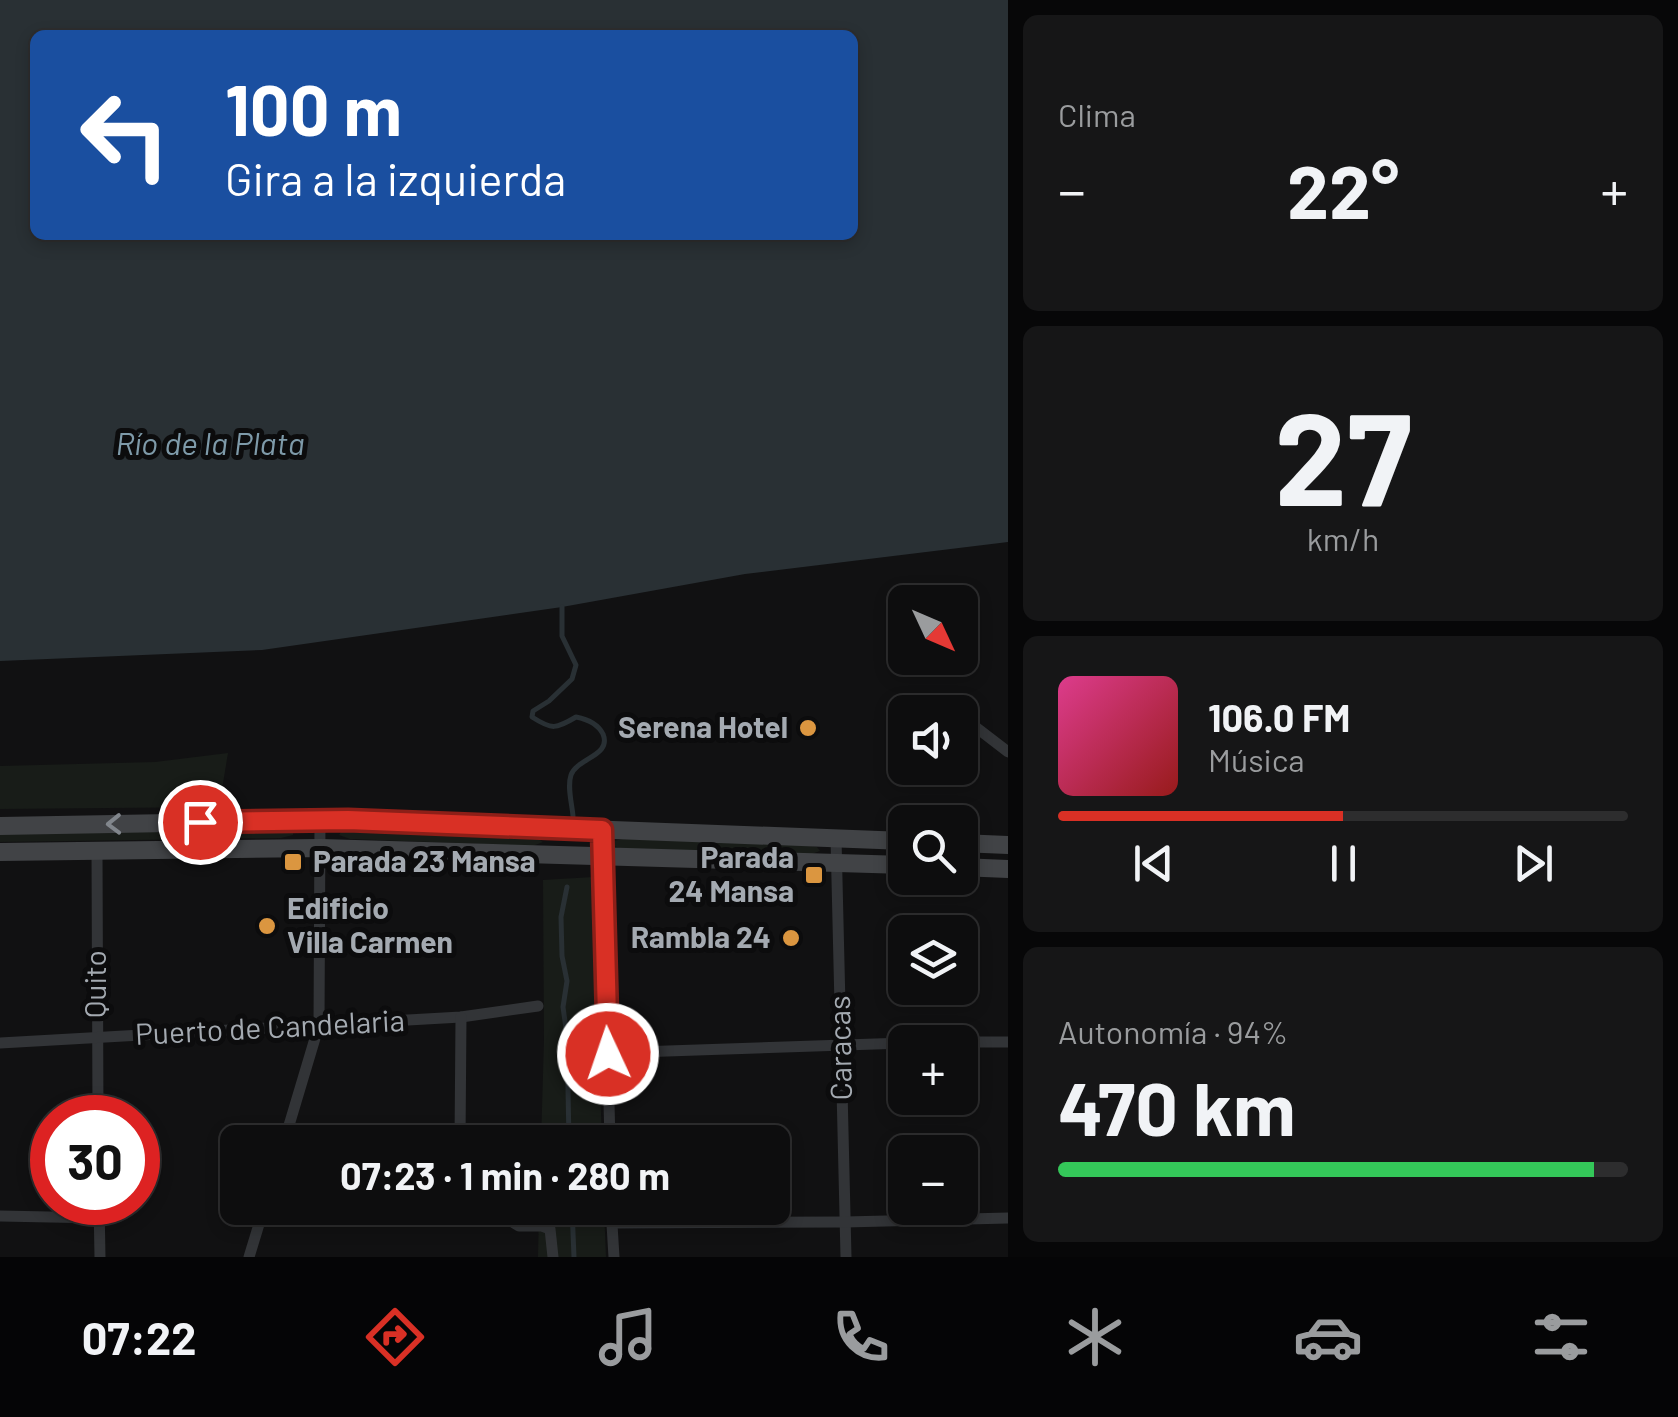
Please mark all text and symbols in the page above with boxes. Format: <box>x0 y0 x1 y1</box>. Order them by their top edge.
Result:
text: 100 m <box>225 66 402 150</box>
icon: left <box>60 70 190 200</box>
text: Clima <box>1058 95 1136 133</box>
text: 22° <box>1287 144 1399 234</box>
text: Gira a la izquierda <box>225 151 566 205</box>
text: − <box>1058 156 1086 222</box>
text: + <box>1600 156 1628 222</box>
text: 27 <box>1274 376 1412 532</box>
water label: Río de la Plata <box>115 423 305 461</box>
text: km/h <box>1307 519 1379 557</box>
north arrow <box>888 585 978 675</box>
map controls <box>888 585 978 1225</box>
text: 106.0 FM <box>1208 694 1351 740</box>
button: sound <box>888 695 978 785</box>
place label: Serena Hotel <box>618 708 788 744</box>
marker: Serena Hotel <box>797 717 819 739</box>
text: Música <box>1208 740 1305 778</box>
pin <box>158 780 243 865</box>
icon: arrive <box>173 795 228 850</box>
button: search <box>888 805 978 895</box>
one-way arrow <box>106 813 122 834</box>
icon: previous <box>1126 836 1181 891</box>
icon: pause <box>1316 836 1371 891</box>
icon: next <box>1506 836 1561 891</box>
place label: Parada 24 Mansa <box>668 838 794 908</box>
place label: Parada 23 Mansa <box>313 842 536 878</box>
marker: Parada 23 Mansa <box>282 851 304 873</box>
marker: Parada 24 Mansa <box>803 864 825 886</box>
place label: Edificio Villa Carmen <box>287 889 453 959</box>
marker: Edificio Villa Carmen <box>256 915 278 937</box>
button: layers <box>888 915 978 1005</box>
place label: Rambla 24 <box>631 918 771 954</box>
marker: Rambla 24 <box>780 927 802 949</box>
street label: Quito <box>76 950 112 1018</box>
street label: Caracas <box>820 995 858 1101</box>
street label: Puerto de Candelaria <box>134 1001 406 1051</box>
position arrow <box>556 1002 660 1106</box>
text: Autonomía · 94% <box>1058 1012 1288 1050</box>
button: + <box>888 1025 978 1115</box>
text: 470 km <box>1058 1061 1296 1151</box>
speed limit sign: 30 <box>30 1095 160 1225</box>
button: − <box>888 1135 978 1225</box>
text: 07:23 · 1 min · 280 m <box>340 1152 670 1198</box>
icon: directions <box>360 1302 430 1372</box>
icon: music <box>593 1302 663 1372</box>
icon: phone <box>826 1302 896 1372</box>
icon: climate <box>1060 1302 1130 1372</box>
icon: car <box>1293 1302 1363 1372</box>
icon: filters <box>1526 1302 1596 1372</box>
text: 07:22 <box>82 1310 196 1364</box>

